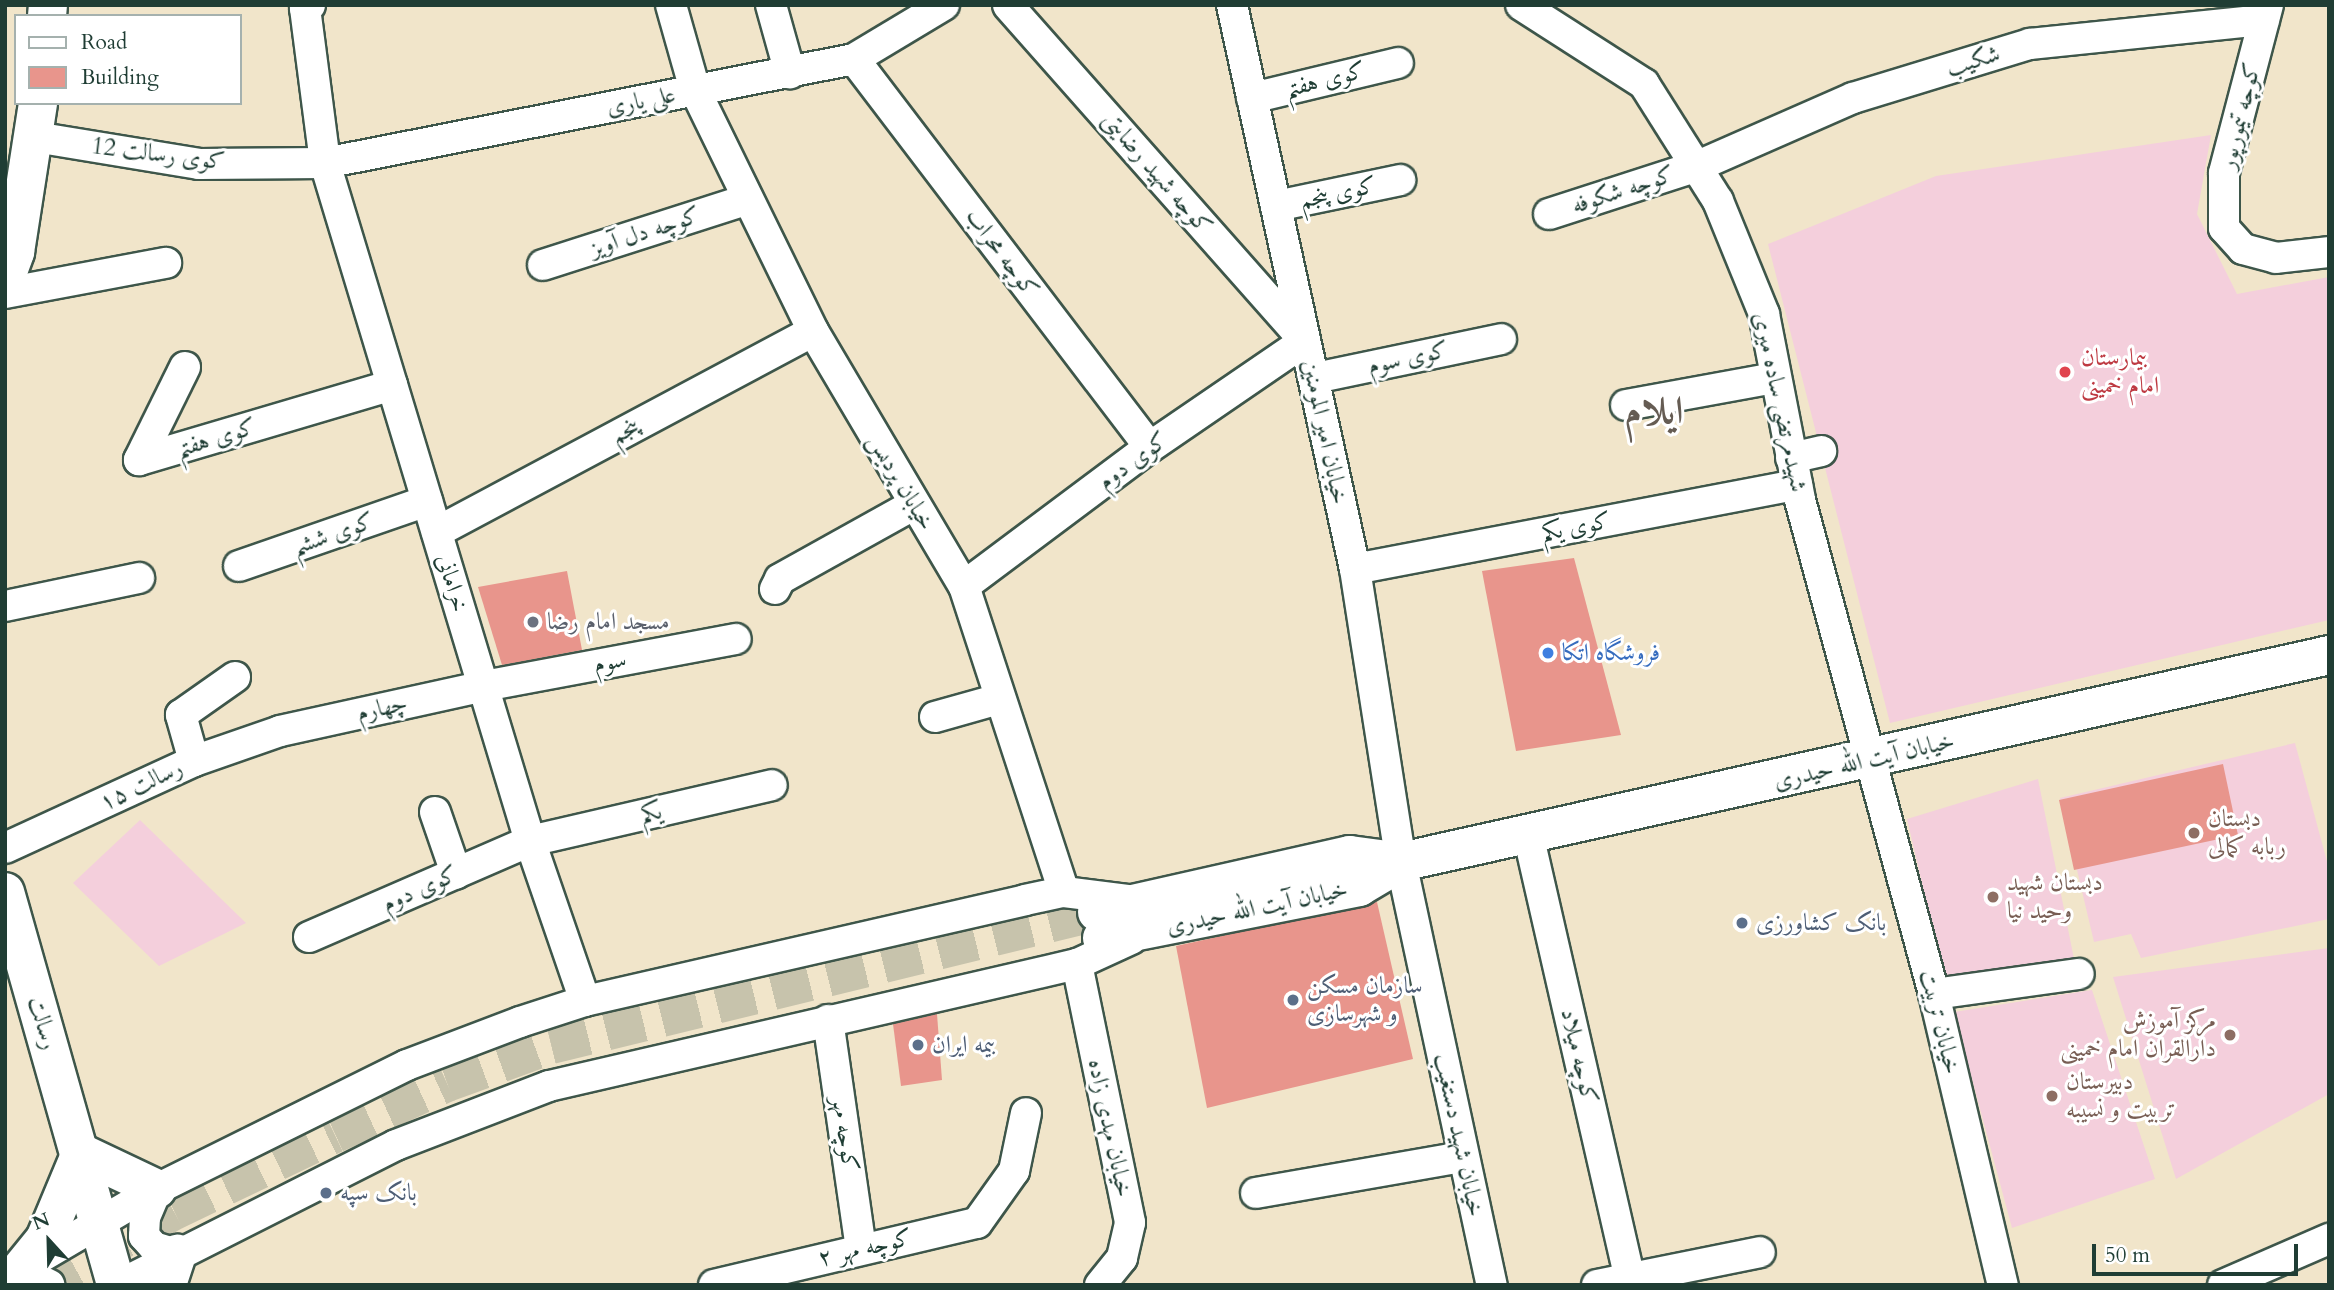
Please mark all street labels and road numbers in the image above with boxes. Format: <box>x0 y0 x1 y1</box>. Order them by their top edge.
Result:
street label: شکیب <box>1943 39 2003 83</box>
street label: کوی هفتم <box>1282 56 1368 104</box>
street label: کوچه تیمورپور <box>2213 60 2267 172</box>
street label: علی یاری <box>604 80 678 122</box>
street label: کوچه شهید رضایتی <box>1096 106 1218 240</box>
street label: کوی رسالت 12 <box>90 132 226 176</box>
street label: کوچه شکوفه <box>1568 160 1678 220</box>
street label: کوی پنجم <box>1297 171 1379 215</box>
street label: کوچه دل آویز <box>586 201 704 263</box>
street label: کوچه محراب <box>959 203 1045 303</box>
street label: شهیدمرتضی ساده میری <box>1747 310 1813 494</box>
street label: کوی سوم <box>1365 335 1451 381</box>
street label: خیابان امیر المومنین <box>1296 357 1354 507</box>
street label: کوی هفتم <box>172 412 260 464</box>
street label: پنجم <box>606 412 644 450</box>
street label: کوی دوم <box>1092 426 1174 496</box>
street label: خیابان پردیس <box>861 428 941 536</box>
street label: کوی یکم <box>1539 506 1613 548</box>
street label: کوی ششم <box>288 507 378 561</box>
street label: خرامانی <box>430 551 474 615</box>
street label: سوم <box>591 645 629 679</box>
street label: چهارم <box>354 688 410 728</box>
street label: خیابان آیت الله حیدری <box>1771 726 1957 796</box>
street label: رسالت ۱۵ <box>95 753 187 817</box>
street label: یکم <box>637 797 665 829</box>
street label: کوی دوم <box>378 860 462 918</box>
street label: خیابان آیت الله حیدری <box>1164 875 1350 941</box>
street label: خیابان تربیت <box>1913 967 1967 1077</box>
street label: رسالت <box>22 993 64 1053</box>
street label: کوچه میلاد <box>1554 1006 1604 1106</box>
street label: خیابان شهید دستغیب <box>1428 1051 1490 1219</box>
street label: خیابان مهدی زاده <box>1081 1056 1139 1200</box>
street label: کوچه مهر <box>826 1095 864 1173</box>
street label: کوچه مهر ۲ <box>815 1223 915 1273</box>

